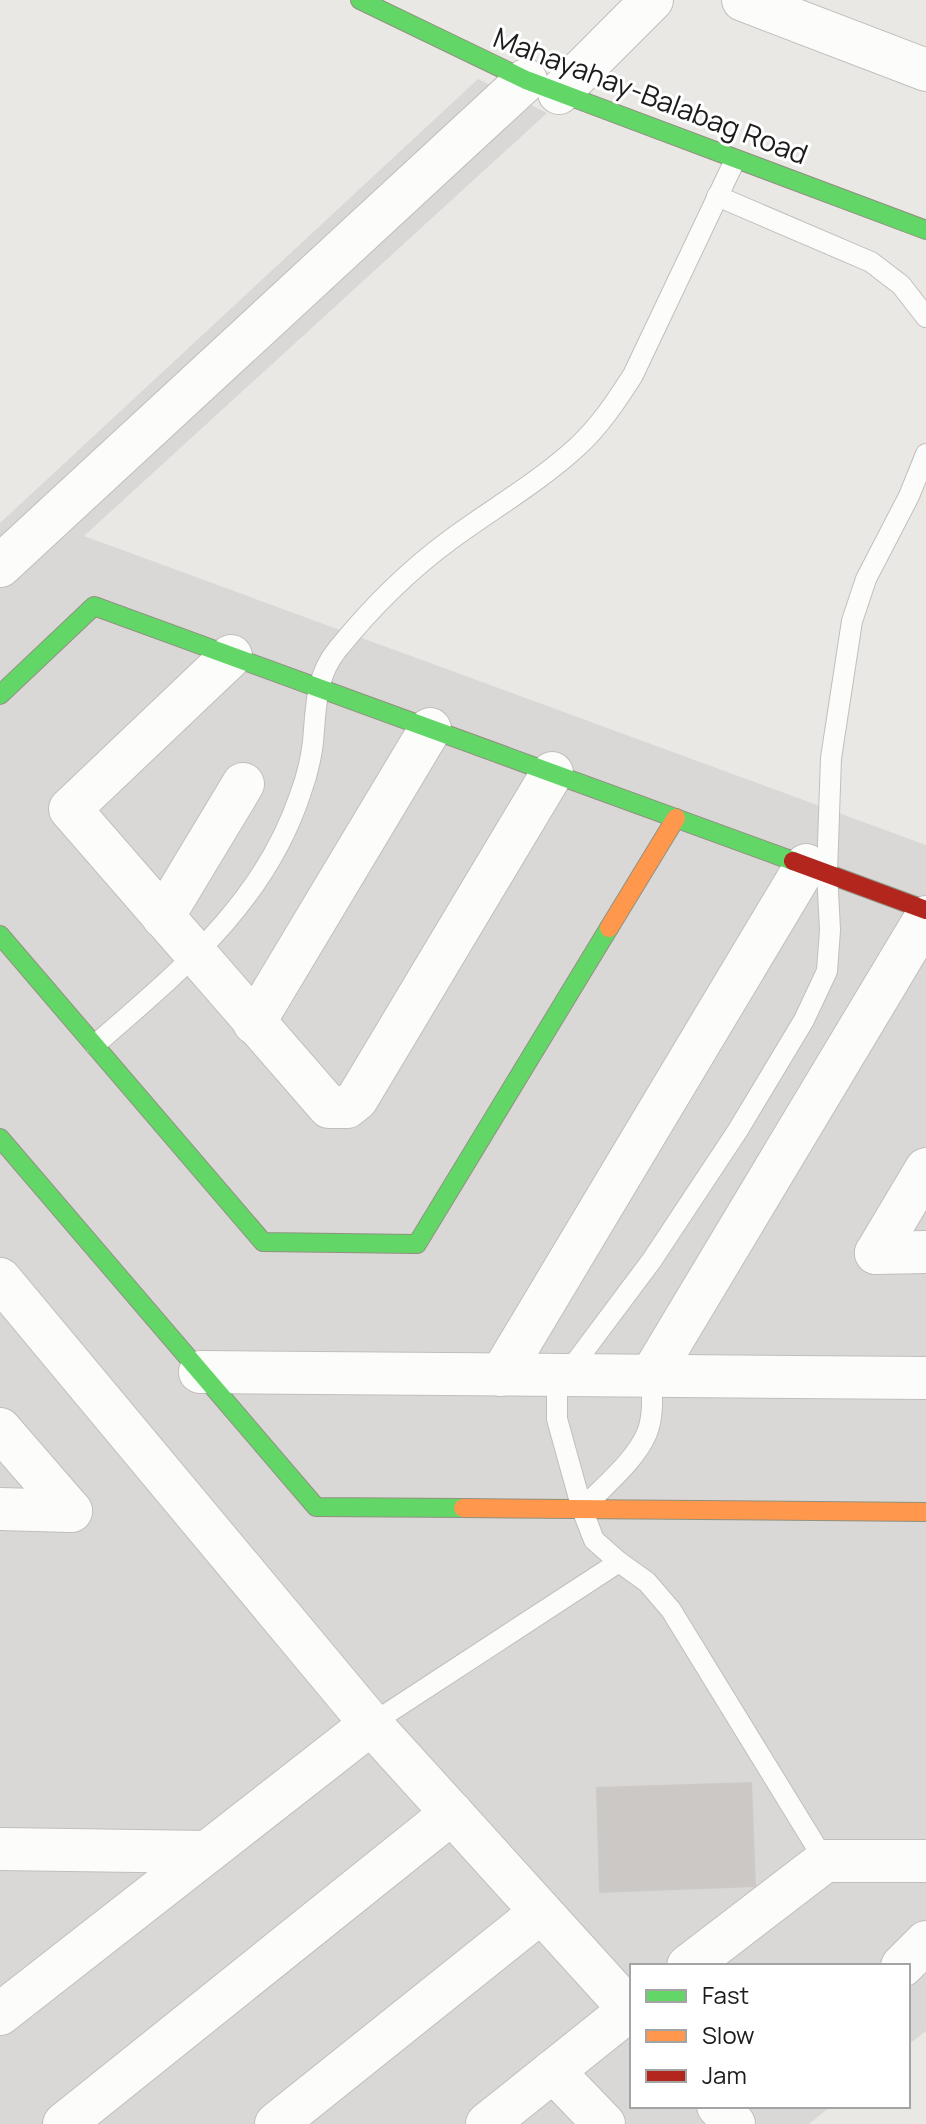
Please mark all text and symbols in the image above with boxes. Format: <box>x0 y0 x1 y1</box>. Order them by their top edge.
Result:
street label: Mahayahay-Balabag Road <box>488 17 814 173</box>
legend <box>630 1964 910 2108</box>
text: Fast <box>702 1978 749 2011</box>
text: Slow <box>702 2018 755 2051</box>
text: Jam <box>702 2058 747 2091</box>

